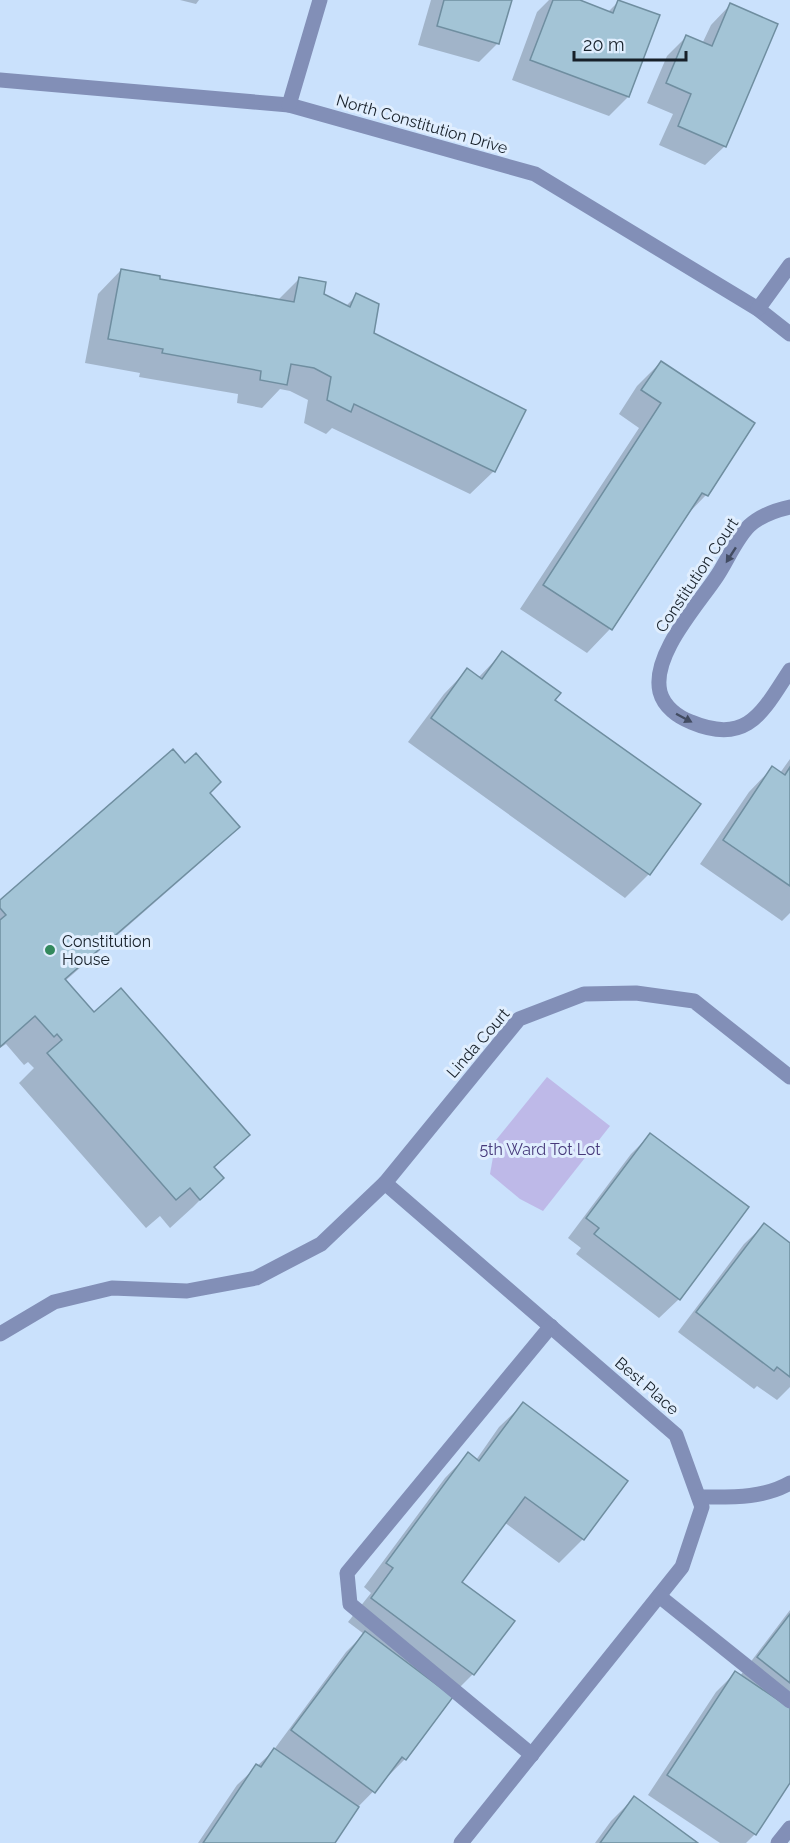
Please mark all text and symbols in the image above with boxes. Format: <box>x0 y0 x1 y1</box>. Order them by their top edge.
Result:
scale bar <box>574 24 686 62</box>
text: 20 m <box>583 34 625 55</box>
street label: North Constitution Drive <box>334 90 510 158</box>
street label: Constitution Court <box>652 514 743 636</box>
one-way arrow <box>725 546 737 562</box>
one-way arrow <box>676 713 693 723</box>
place label: Constitution House <box>62 932 151 969</box>
marker: Constitution House <box>43 943 57 957</box>
street label: Linda Court <box>443 1004 514 1082</box>
park label: 5th Ward Tot Lot <box>479 1140 601 1159</box>
street label: Best Place <box>611 1353 683 1419</box>

